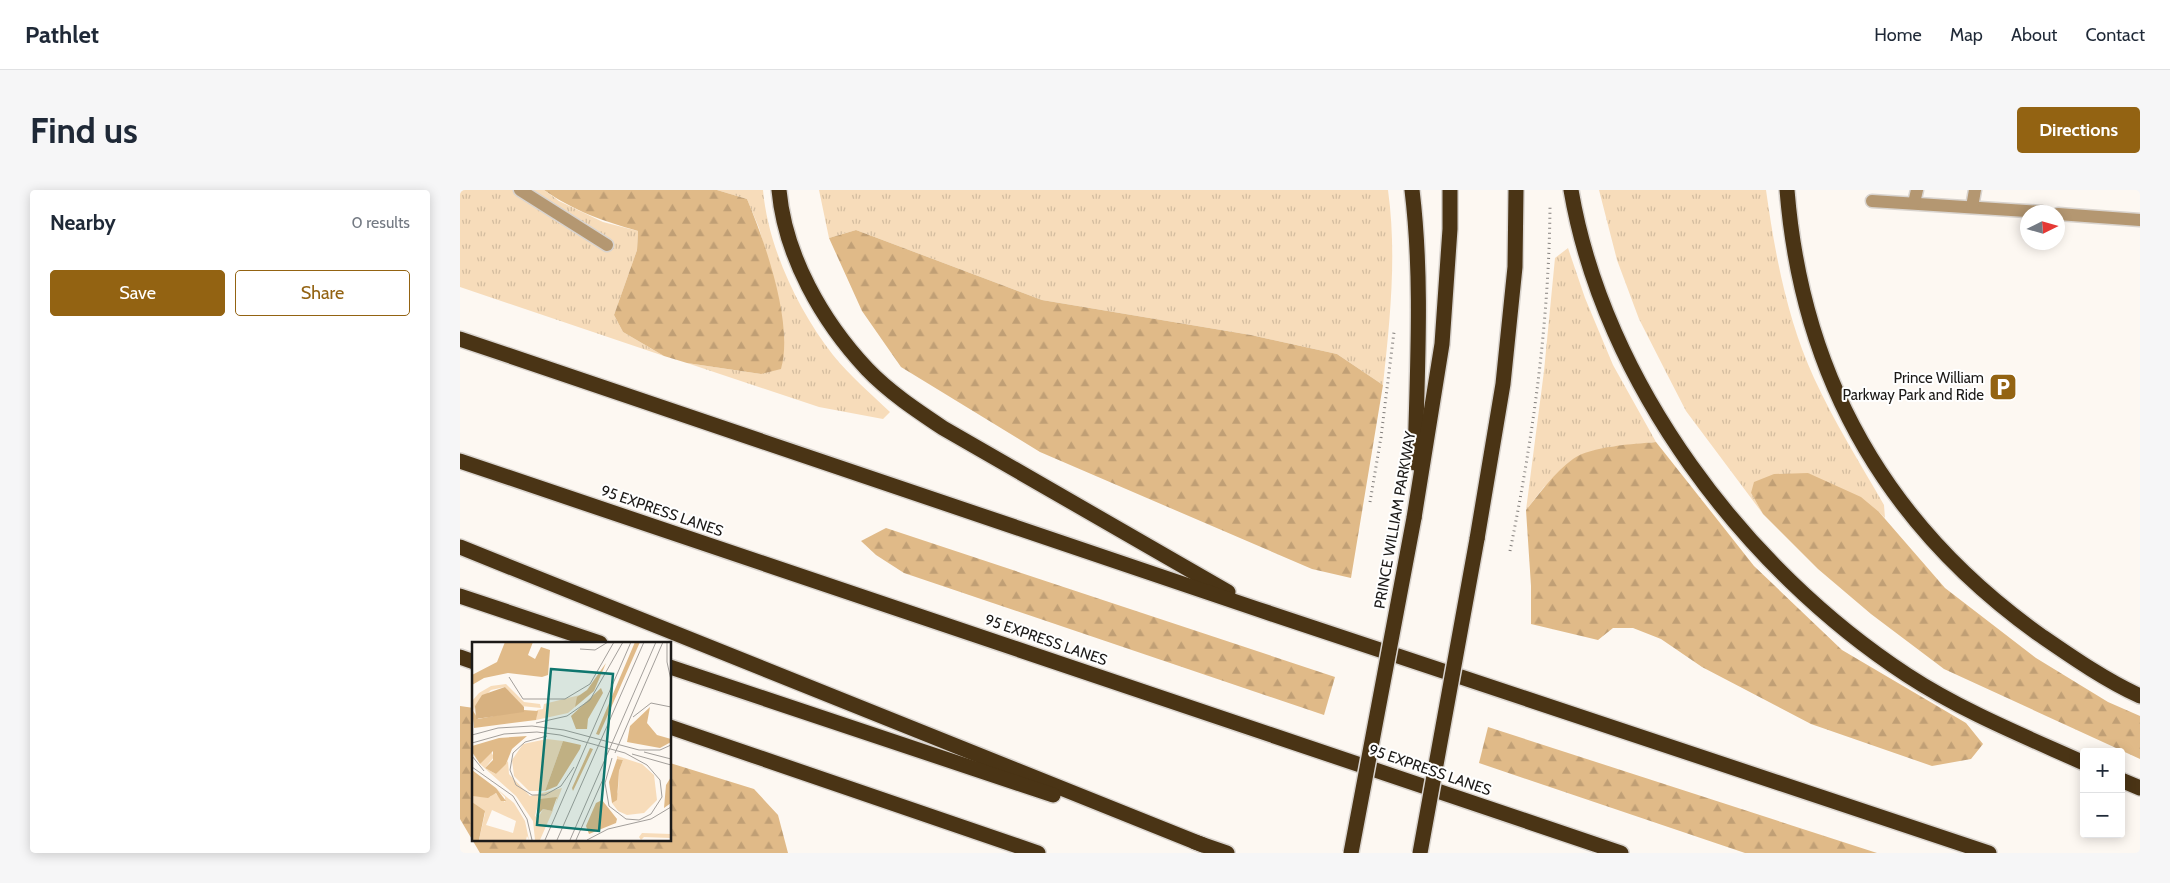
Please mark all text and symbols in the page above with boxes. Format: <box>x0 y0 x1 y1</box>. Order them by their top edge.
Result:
text: Pathlet <box>25 20 99 49</box>
text: Home <box>1874 24 1922 46</box>
text: Map <box>1950 24 1983 46</box>
text: About <box>2011 24 2057 46</box>
text: Contact <box>2085 24 2145 46</box>
button: Directions <box>2017 107 2140 153</box>
text: Find us <box>30 109 138 152</box>
north arrow <box>2020 205 2065 250</box>
text: Nearby <box>50 210 116 235</box>
text: 0 results <box>351 213 410 232</box>
button: Save <box>50 270 225 316</box>
button: Share <box>235 270 410 316</box>
place label: Prince William Parkway Park and Ride <box>1842 369 1984 404</box>
parking icon: Prince William Parkway Park and Ride <box>1988 372 2018 402</box>
street label: PRINCE WILLIAM PARKWAY <box>1371 429 1420 610</box>
street label: 95 EXPRESS LANES <box>598 482 726 540</box>
street label: 95 EXPRESS LANES <box>982 611 1110 669</box>
inset map <box>472 642 671 840</box>
street label: 95 EXPRESS LANES <box>1366 741 1494 799</box>
map controls <box>2080 748 2125 838</box>
button: + <box>2080 748 2125 793</box>
button: − <box>2080 793 2125 838</box>

